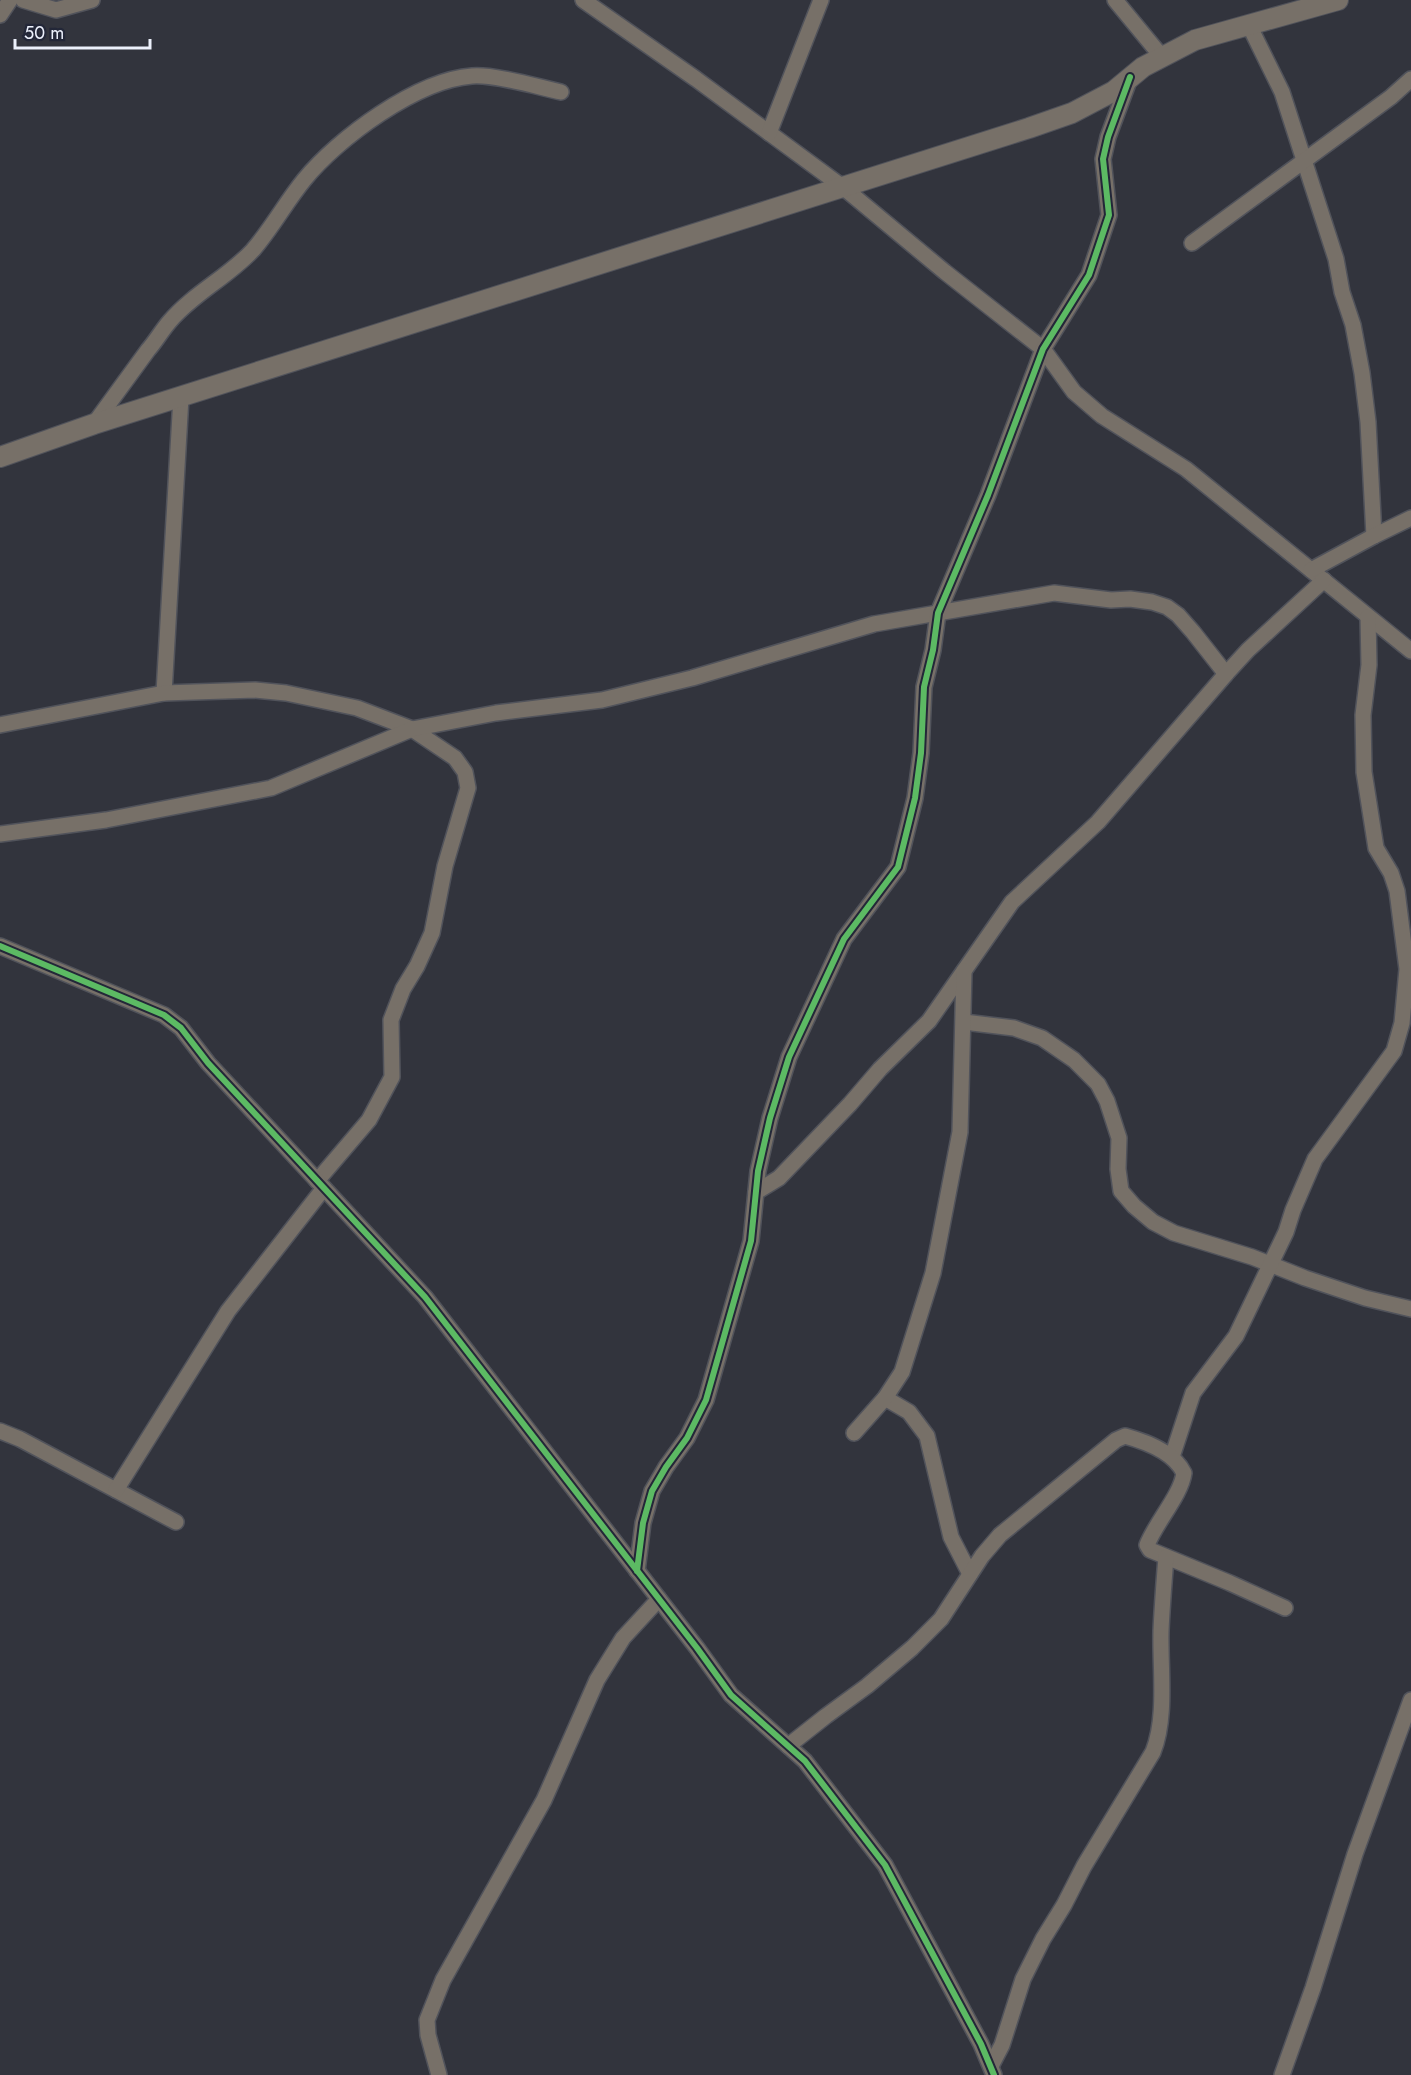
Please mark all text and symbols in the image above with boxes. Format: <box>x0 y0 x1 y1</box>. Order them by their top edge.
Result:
scale bar <box>15 12 150 50</box>
text: 50 m <box>24 20 64 46</box>

